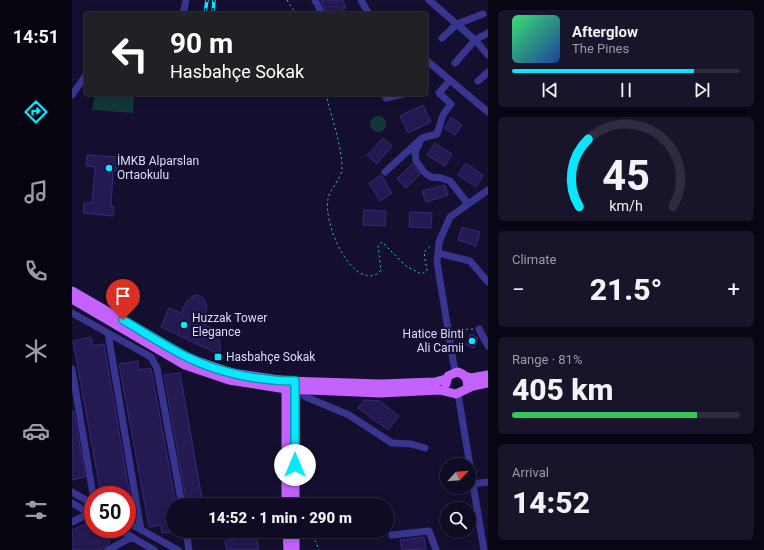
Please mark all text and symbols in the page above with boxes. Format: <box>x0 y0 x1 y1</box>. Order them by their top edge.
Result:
text: Afterglow <box>572 23 638 41</box>
text: 14:51 <box>13 26 59 47</box>
text: 90 m <box>170 27 233 60</box>
icon: left <box>104 28 156 80</box>
text: The Pines <box>572 41 629 56</box>
text: Hasbahçe Sokak <box>170 61 304 82</box>
icon: previous <box>539 79 561 101</box>
icon: pause <box>615 79 637 101</box>
icon: next <box>691 79 713 101</box>
icon: directions <box>22 98 50 126</box>
text: 45 <box>602 150 650 199</box>
place label: İMKB Alparslan Ortaokulu <box>117 153 199 182</box>
marker: İMKB Alparslan Ortaokulu <box>104 163 114 173</box>
icon: music <box>22 178 50 206</box>
text: km/h <box>609 197 643 213</box>
text: Climate <box>512 252 556 267</box>
icon: phone <box>22 257 50 285</box>
text: 21.5° <box>590 272 662 307</box>
text: − <box>512 277 525 302</box>
text: + <box>728 277 740 302</box>
pin <box>106 279 140 320</box>
icon: arrive <box>112 285 134 307</box>
place label: Huzzak Tower Elegance <box>192 311 267 339</box>
marker: Huzzak Tower Elegance <box>179 320 189 330</box>
place label: Hatice Binti Ali Camii <box>403 327 464 355</box>
marker: Hatice Binti Ali Camii <box>467 336 477 346</box>
icon: climate <box>22 337 50 365</box>
place label: Hasbahçe Sokak <box>226 350 316 364</box>
marker: Hasbahçe Sokak <box>213 352 223 362</box>
text: Range · 81% <box>512 352 582 367</box>
text: 405 km <box>512 372 614 407</box>
icon: car <box>22 417 50 445</box>
position arrow <box>274 444 316 486</box>
north arrow <box>440 458 476 494</box>
map controls <box>440 458 476 538</box>
text: Arrival <box>512 465 549 480</box>
text: 14:52 <box>512 485 590 520</box>
speed limit sign: 50 <box>84 486 136 538</box>
icon: filters <box>22 496 50 524</box>
button: search <box>440 502 476 538</box>
text: 14:52 · 1 min · 290 m <box>208 509 352 527</box>

